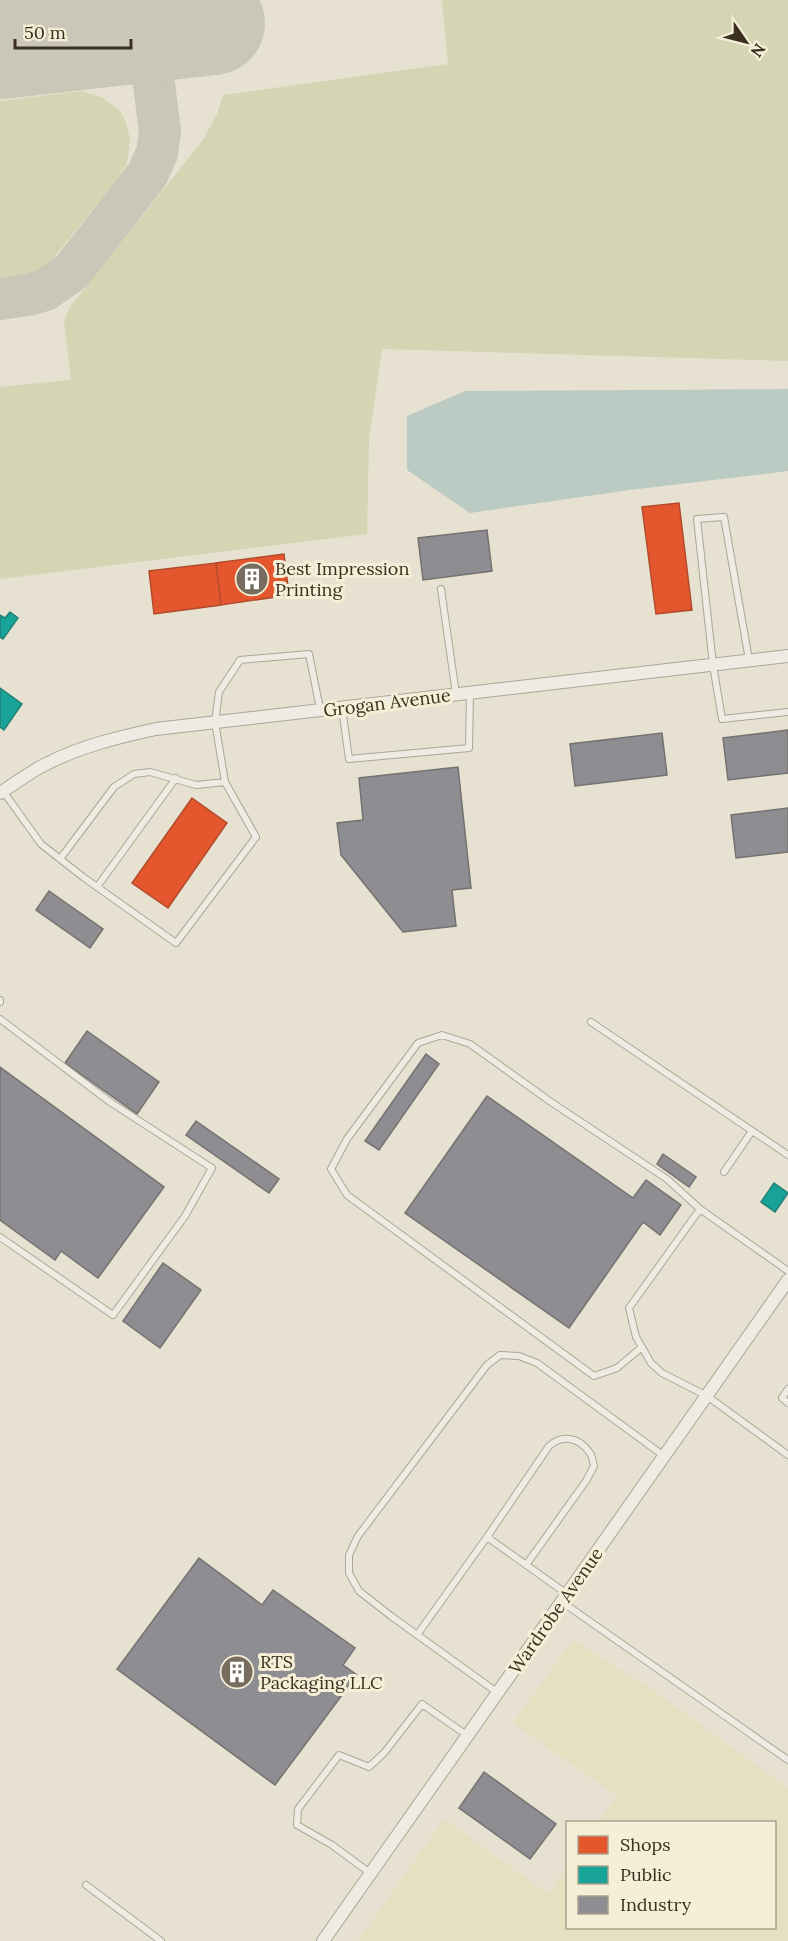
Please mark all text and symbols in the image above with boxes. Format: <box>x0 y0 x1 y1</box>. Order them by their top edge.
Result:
scale bar <box>15 12 130 50</box>
north arrow <box>716 12 776 72</box>
text: 50 m <box>24 21 66 44</box>
text: N <box>747 40 770 61</box>
place label: Best Impression Printing <box>275 557 409 601</box>
building icon: Best Impression Printing <box>234 561 270 597</box>
street label: Grogan Avenue <box>322 683 452 722</box>
street label: Wardrobe Avenue <box>503 1543 608 1678</box>
place label: RTS Packaging LLC <box>260 1650 383 1694</box>
building icon: RTS Packaging LLC <box>219 1654 255 1690</box>
legend <box>566 1821 776 1929</box>
text: Shops <box>620 1833 671 1856</box>
text: Public <box>620 1863 672 1886</box>
text: Industry <box>620 1893 692 1916</box>

